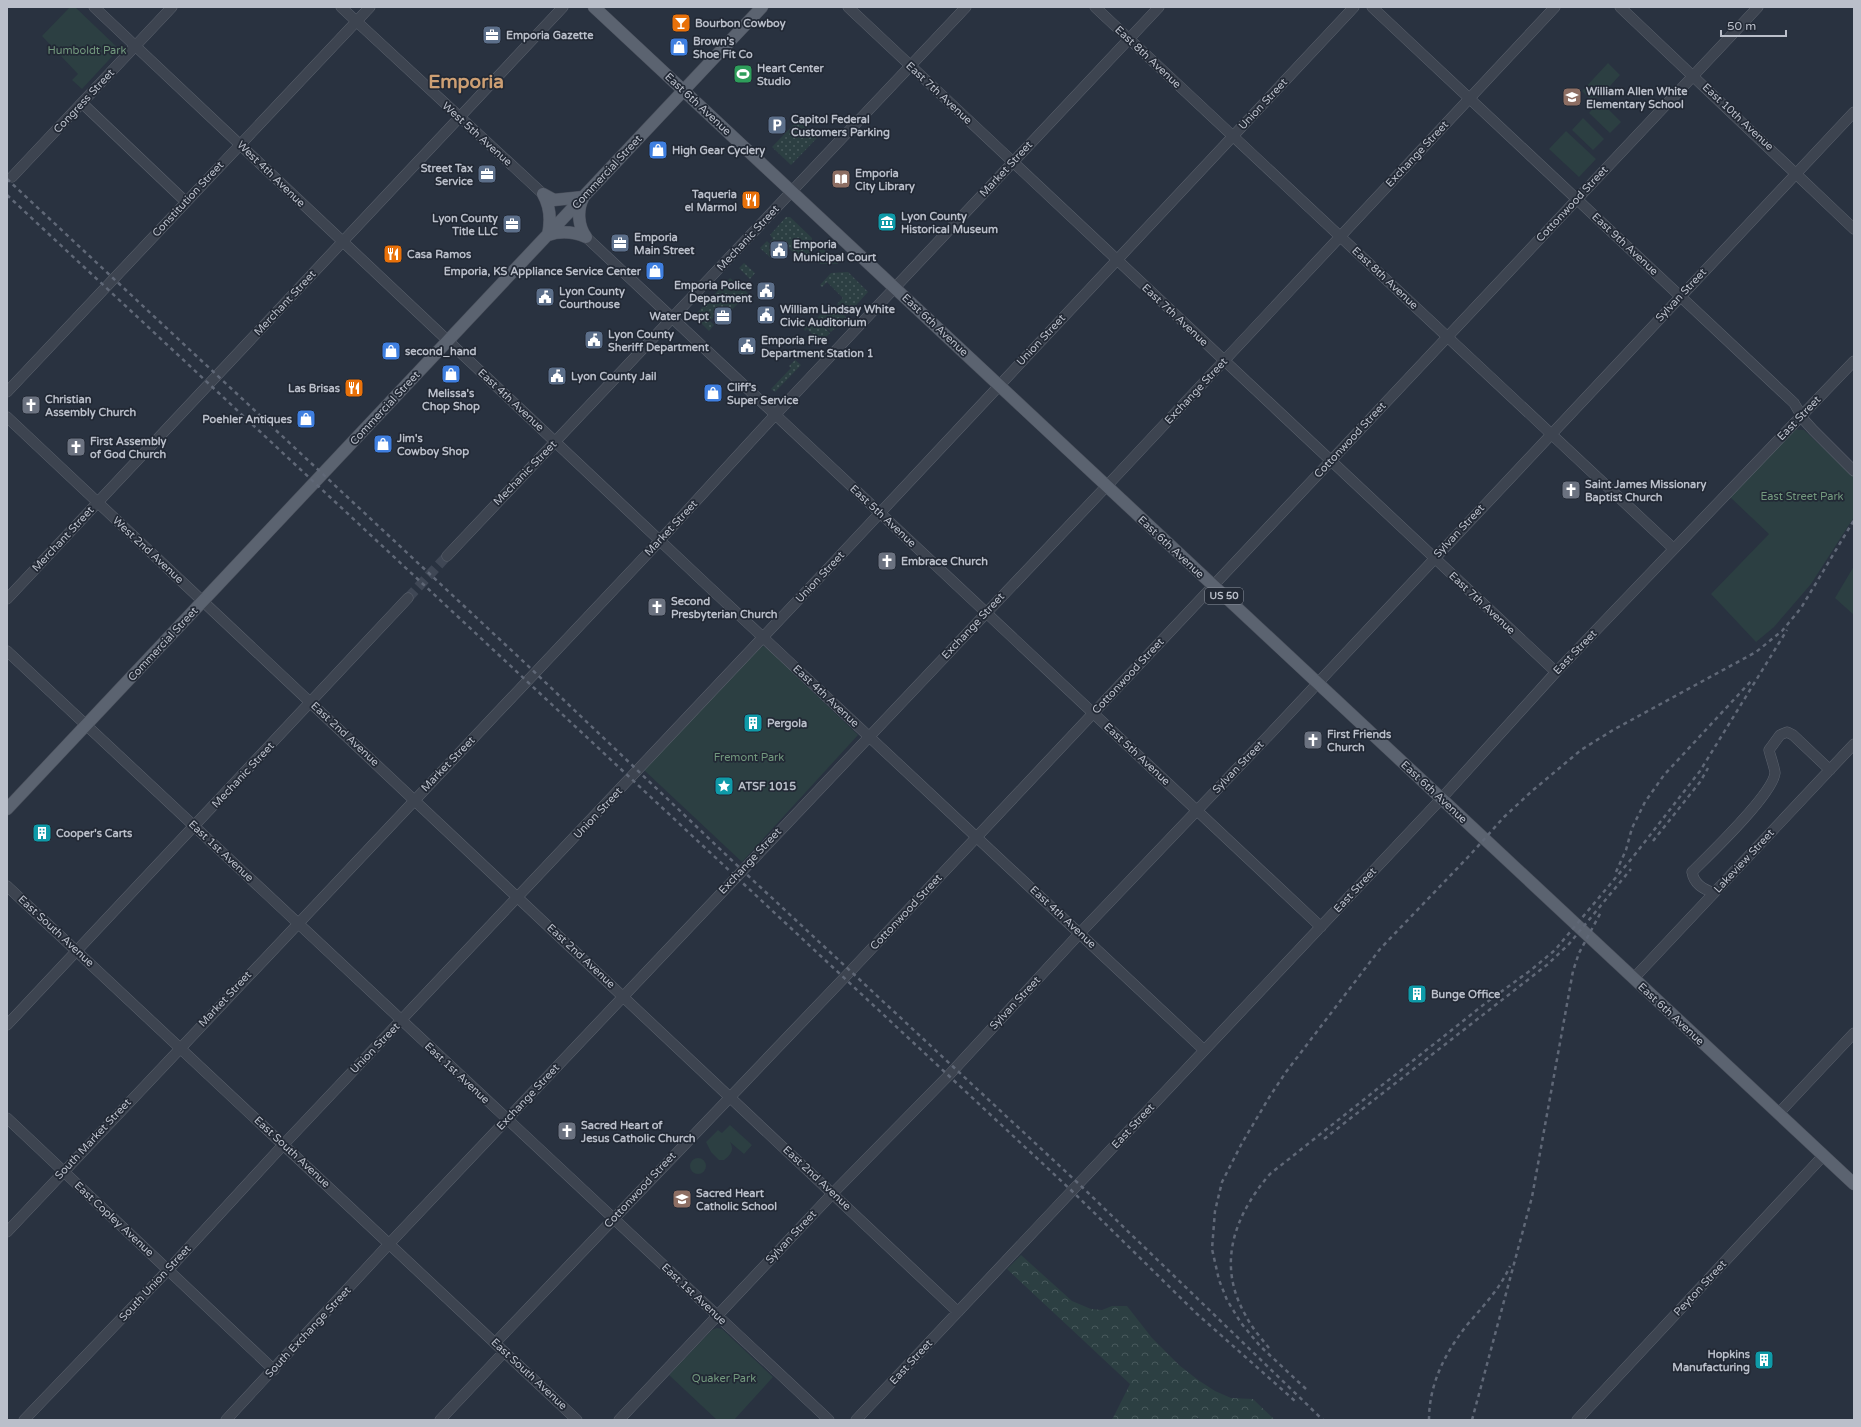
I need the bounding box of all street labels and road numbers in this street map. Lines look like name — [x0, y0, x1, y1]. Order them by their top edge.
street label: East 8th Avenue — [1112, 23, 1184, 91]
street label: East 7th Avenue — [903, 59, 975, 127]
street label: Congress Street — [51, 66, 117, 136]
street label: East 6th Avenue — [662, 70, 734, 138]
street label: Union Street — [1236, 76, 1290, 132]
street label: East 10th Avenue — [1700, 81, 1776, 153]
street label: West 5th Avenue — [440, 99, 514, 169]
street label: Exchange Street — [1383, 118, 1451, 190]
street label: Commercial Street — [569, 132, 645, 212]
street label: West 4th Avenue — [234, 138, 308, 210]
street label: Market Street — [977, 138, 1035, 200]
street label: Constitution Street — [150, 159, 226, 239]
street label: Cottonwood Street — [1533, 163, 1611, 245]
street label: Mechanic Street — [714, 202, 782, 274]
street label: East 9th Avenue — [1589, 210, 1661, 278]
street label: East 8th Avenue — [1349, 244, 1421, 312]
street label: Sylvan Street — [1653, 266, 1709, 324]
street label: Merchant Street — [251, 268, 319, 338]
street label: East 7th Avenue — [1139, 281, 1211, 349]
street label: East 6th Avenue — [899, 291, 971, 359]
street label: Union Street — [1014, 312, 1068, 368]
street label: Exchange Street — [1162, 355, 1230, 427]
street label: East 4th Avenue — [475, 366, 547, 434]
street label: Commercial Street — [347, 368, 423, 448]
street label: East Street — [1775, 393, 1823, 443]
street label: Cottonwood Street — [1311, 399, 1389, 481]
street label: Mechanic Street — [491, 438, 559, 508]
street label: East 5th Avenue — [847, 482, 919, 550]
street label: Market Street — [642, 497, 700, 559]
street label: Sylvan Street — [1431, 502, 1487, 560]
street label: Merchant Street — [29, 504, 97, 574]
street label: East 6th Avenue — [1135, 513, 1207, 581]
street label: West 2nd Avenue — [110, 514, 186, 586]
street label: Union Street — [793, 549, 847, 605]
street label: East 7th Avenue — [1446, 569, 1518, 637]
road number: US 50 — [1205, 588, 1243, 604]
street label: Exchange Street — [939, 590, 1007, 662]
street label: Commercial Street — [125, 604, 201, 684]
street label: East Street — [1551, 627, 1599, 677]
street label: Cottonwood Street — [1089, 635, 1167, 717]
street label: East 4th Avenue — [790, 662, 862, 730]
street label: East 2nd Avenue — [308, 699, 382, 769]
street label: East 5th Avenue — [1101, 720, 1173, 788]
street label: Market Street — [418, 734, 478, 794]
street label: Sylvan Street — [1210, 738, 1266, 796]
street label: Mechanic Street — [209, 739, 277, 811]
street label: East 6th Avenue — [1398, 758, 1470, 826]
street label: Union Street — [571, 785, 625, 841]
street label: East 1st Avenue — [186, 818, 256, 884]
street label: Exchange Street — [716, 825, 784, 897]
street label: Lakeview Street — [1711, 826, 1777, 896]
street label: East Street — [1331, 865, 1379, 915]
street label: Cottonwood Street — [867, 871, 945, 953]
street label: East 4th Avenue — [1027, 883, 1099, 951]
street label: East South Avenue — [15, 893, 97, 969]
street label: East 2nd Avenue — [544, 921, 618, 991]
street label: Market Street — [196, 968, 254, 1030]
street label: Sylvan Street — [987, 974, 1043, 1032]
street label: East 6th Avenue — [1635, 980, 1707, 1048]
street label: Union Street — [348, 1020, 402, 1076]
street label: East 1st Avenue — [422, 1040, 492, 1106]
street label: Exchange Street — [494, 1061, 562, 1133]
street label: South Market Street — [52, 1096, 134, 1182]
street label: East Street — [1109, 1101, 1157, 1151]
street label: East South Avenue — [251, 1114, 333, 1190]
street label: East 2nd Avenue — [780, 1143, 854, 1213]
street label: Cottonwood Street — [601, 1149, 679, 1231]
street label: East Copley Avenue — [72, 1179, 156, 1259]
street label: Sylvan Street — [763, 1208, 819, 1266]
street label: South Union Street — [116, 1242, 194, 1324]
street label: Peyton Street — [1671, 1257, 1729, 1319]
street label: East 1st Avenue — [659, 1261, 729, 1327]
street label: South Exchange Street — [262, 1284, 354, 1380]
street label: East South Avenue — [488, 1336, 570, 1412]
street label: East Street — [887, 1337, 935, 1387]

